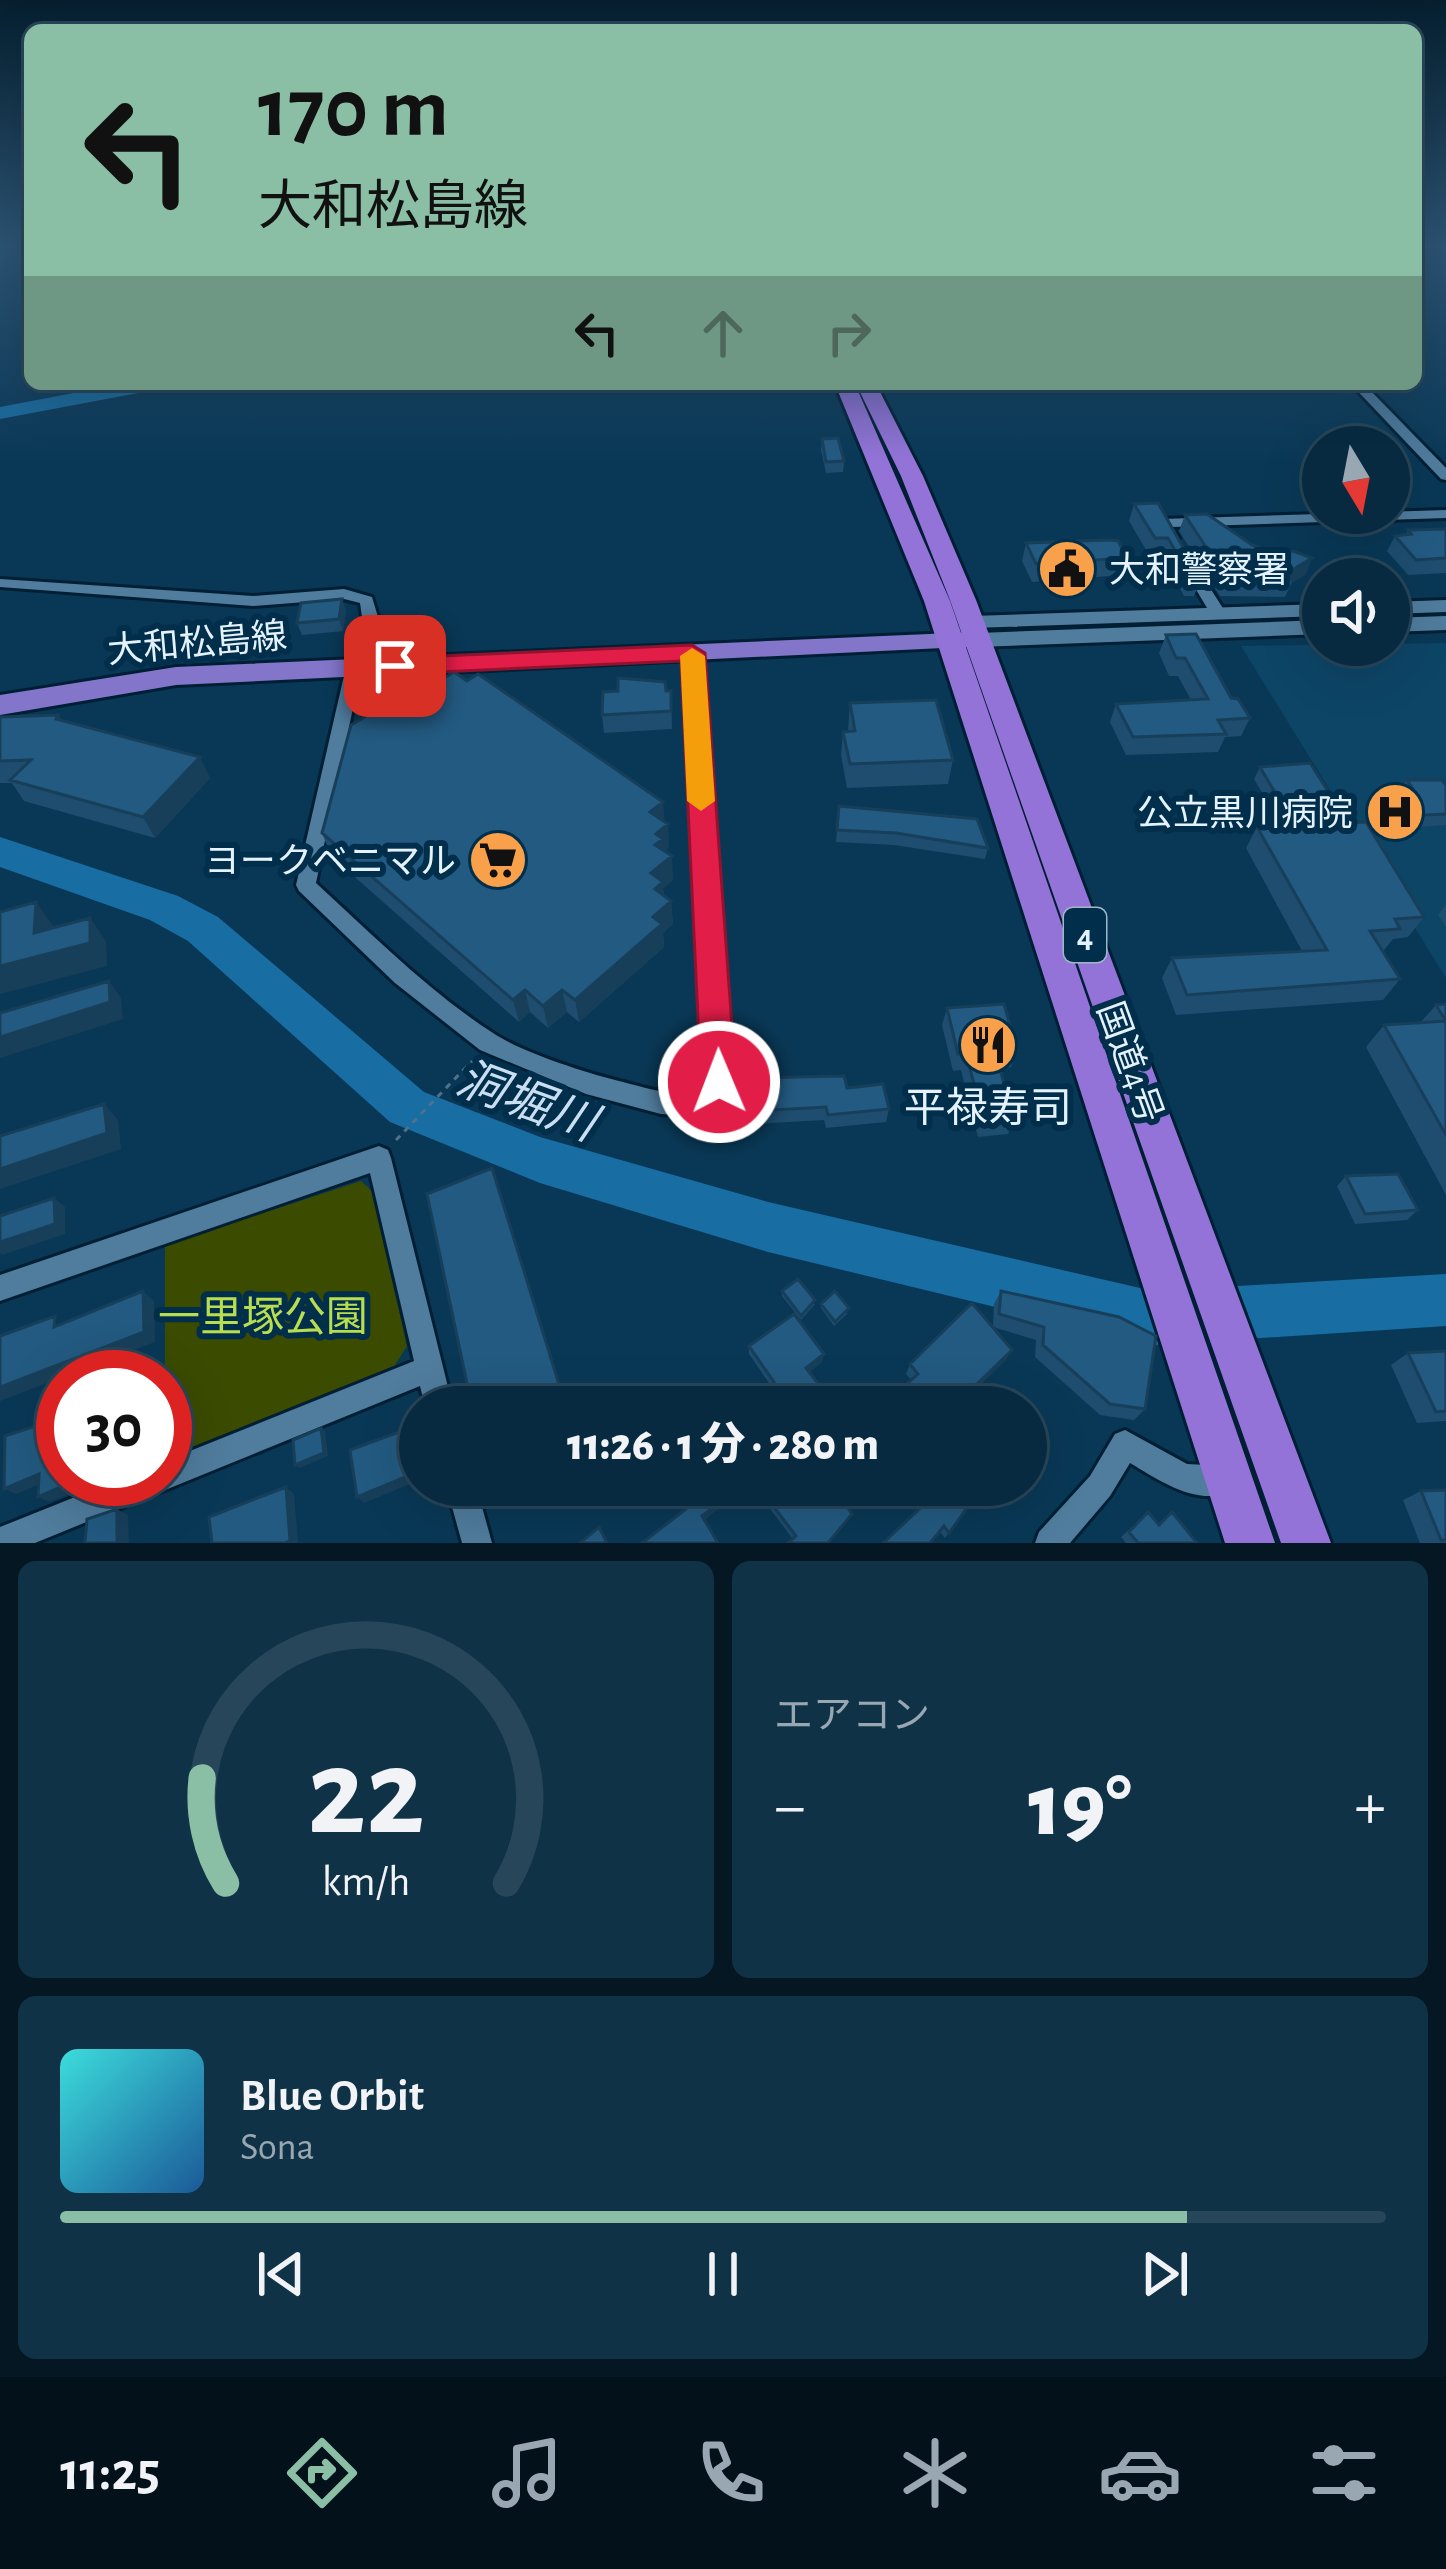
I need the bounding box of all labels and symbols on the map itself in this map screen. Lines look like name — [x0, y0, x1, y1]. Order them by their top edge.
north arrow — [1302, 426, 1410, 534]
public building icon: 大和警察署 — [1036, 538, 1098, 600]
place label: 大和警察署 — [1109, 551, 1289, 589]
pin — [344, 615, 446, 717]
street label: 大和松島線 — [106, 616, 288, 670]
hospital icon: 公立黒川病院 — [1364, 781, 1426, 843]
place label: 公立黒川病院 — [1137, 794, 1353, 832]
supermarket icon: ヨークベニマル — [467, 829, 529, 891]
place label: ヨークベニマル — [204, 843, 456, 880]
road number: 4 — [1064, 908, 1106, 962]
street label: 国道4号 — [1091, 997, 1169, 1128]
restaurant icon: 平禄寿司 — [957, 1014, 1019, 1076]
position arrow — [656, 1019, 782, 1145]
water label: 洞堀川 — [450, 1054, 607, 1152]
place label: 平禄寿司 — [904, 1086, 1072, 1130]
park label: 一里塚公園 — [158, 1296, 368, 1339]
speed limit sign: 30 — [36, 1350, 192, 1506]

